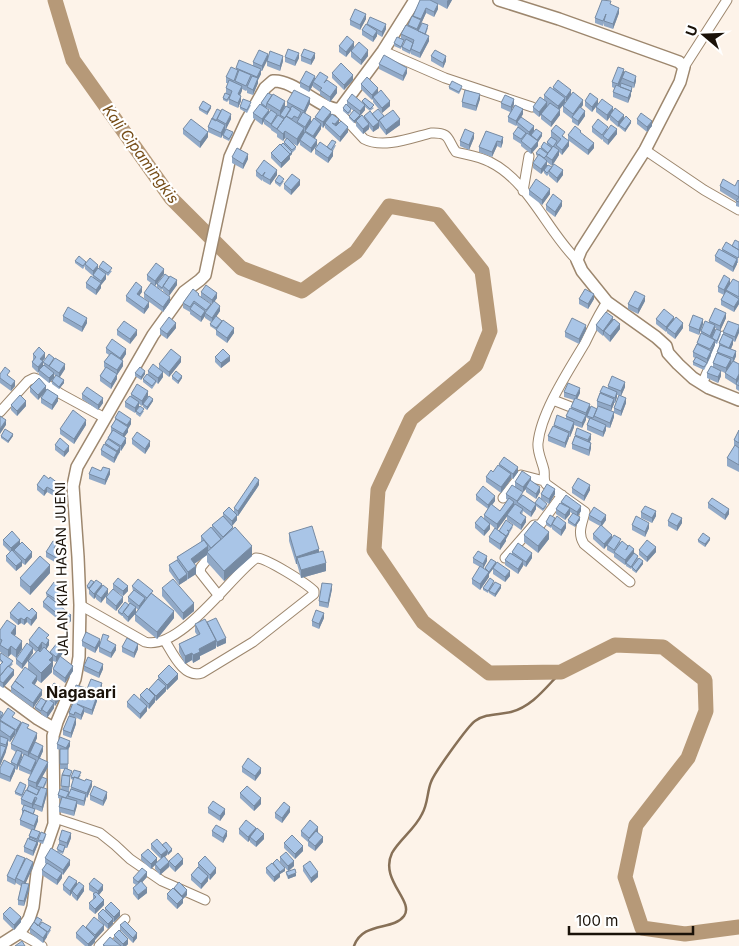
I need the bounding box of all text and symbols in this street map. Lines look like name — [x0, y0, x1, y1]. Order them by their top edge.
north arrow — [679, 10, 729, 60]
text: U — [682, 23, 701, 38]
water label: Kali Cipamingkis — [99, 101, 183, 207]
street label: JALAN KIAI HASAN JUENI — [51, 482, 71, 656]
district label: Nagasari — [46, 682, 116, 702]
scale bar — [569, 904, 693, 936]
text: 100 m — [576, 911, 618, 930]

